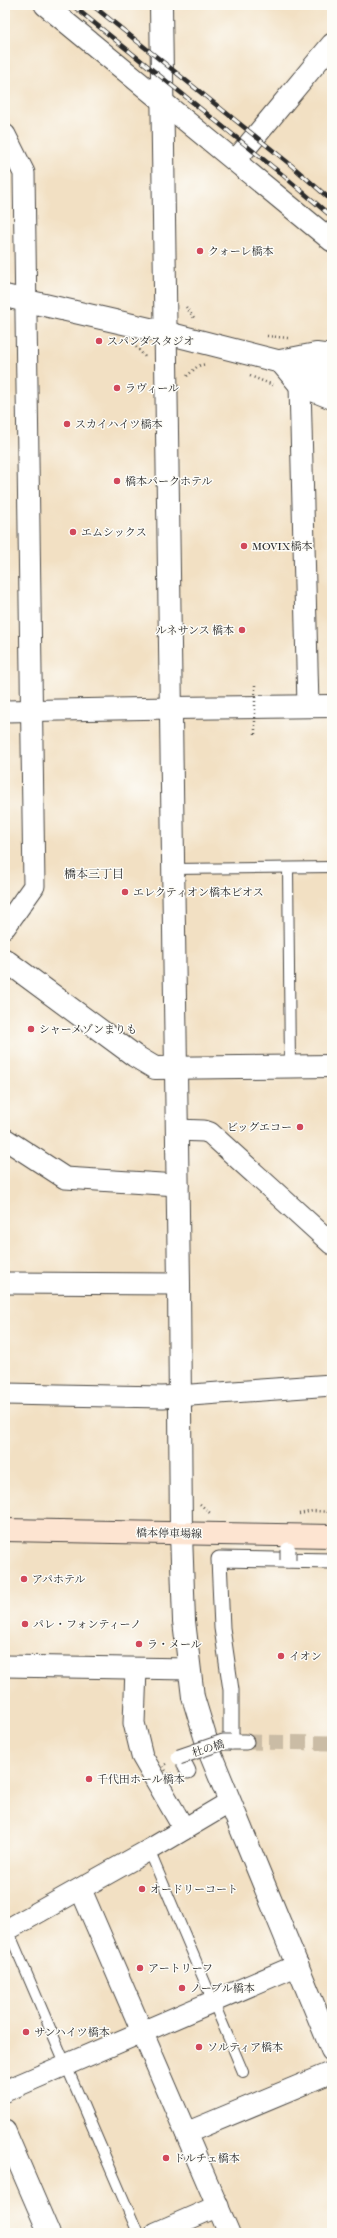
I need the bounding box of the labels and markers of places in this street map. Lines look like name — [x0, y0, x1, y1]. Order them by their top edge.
place label: クォーレ橋本 — [208, 245, 273, 258]
marker: クォーレ橋本 — [195, 246, 205, 256]
place label: スパンダスタジオ — [107, 335, 195, 348]
marker: スパンダスタジオ — [94, 336, 104, 346]
place label: ラヴィール — [125, 382, 179, 395]
marker: ラヴィール — [112, 383, 122, 393]
place label: スカイハイツ橋本 — [75, 418, 162, 431]
marker: スカイハイツ橋本 — [62, 419, 72, 429]
place label: 橋本パークホテル — [125, 475, 212, 488]
marker: 橋本パークホテル — [112, 476, 122, 486]
place label: エムシックス — [81, 526, 147, 539]
marker: エムシックス — [68, 527, 78, 537]
place label: MOVIX橋本 — [252, 540, 312, 553]
marker: MOVIX橋本 — [239, 541, 249, 551]
place label: ルネサンス 橋本 — [156, 624, 234, 637]
marker: ルネサンス 橋本 — [237, 625, 247, 635]
place label: エレクティオン橋本ビオス — [133, 886, 264, 899]
marker: エレクティオン橋本ビオス — [120, 887, 130, 897]
place label: シャーメゾンまりも — [39, 1023, 137, 1036]
marker: シャーメゾンまりも — [26, 1024, 36, 1034]
place label: ビッグエコー — [227, 1121, 292, 1134]
marker: ビッグエコー — [295, 1122, 305, 1132]
place label: アパホテル — [32, 1573, 86, 1586]
marker: アパホテル — [19, 1574, 29, 1584]
place label: パレ・フォンティーノ — [33, 1618, 141, 1631]
marker: パレ・フォンティーノ — [20, 1619, 30, 1629]
place label: ラ・メール — [147, 1638, 202, 1651]
marker: ラ・メール — [134, 1639, 144, 1649]
place label: イオン — [289, 1650, 322, 1663]
marker: イオン — [276, 1651, 286, 1661]
place label: 千代田ホール橋本 — [97, 1773, 185, 1786]
marker: 千代田ホール橋本 — [84, 1774, 94, 1784]
place label: オードリーコート — [150, 1883, 238, 1896]
marker: オードリーコート — [137, 1884, 147, 1894]
place label: アートリーフ — [148, 1962, 213, 1975]
marker: アートリーフ — [135, 1963, 145, 1973]
place label: ノーブル橋本 — [190, 1982, 255, 1995]
marker: ノーブル橋本 — [177, 1983, 187, 1993]
place label: サンハイツ橋本 — [34, 2026, 110, 2039]
marker: サンハイツ橋本 — [21, 2027, 31, 2037]
place label: ソルティア橋本 — [207, 2041, 283, 2054]
marker: ソルティア橋本 — [194, 2042, 204, 2052]
place label: ドルチェ橋本 — [174, 2152, 240, 2165]
marker: ドルチェ橋本 — [161, 2153, 171, 2163]

